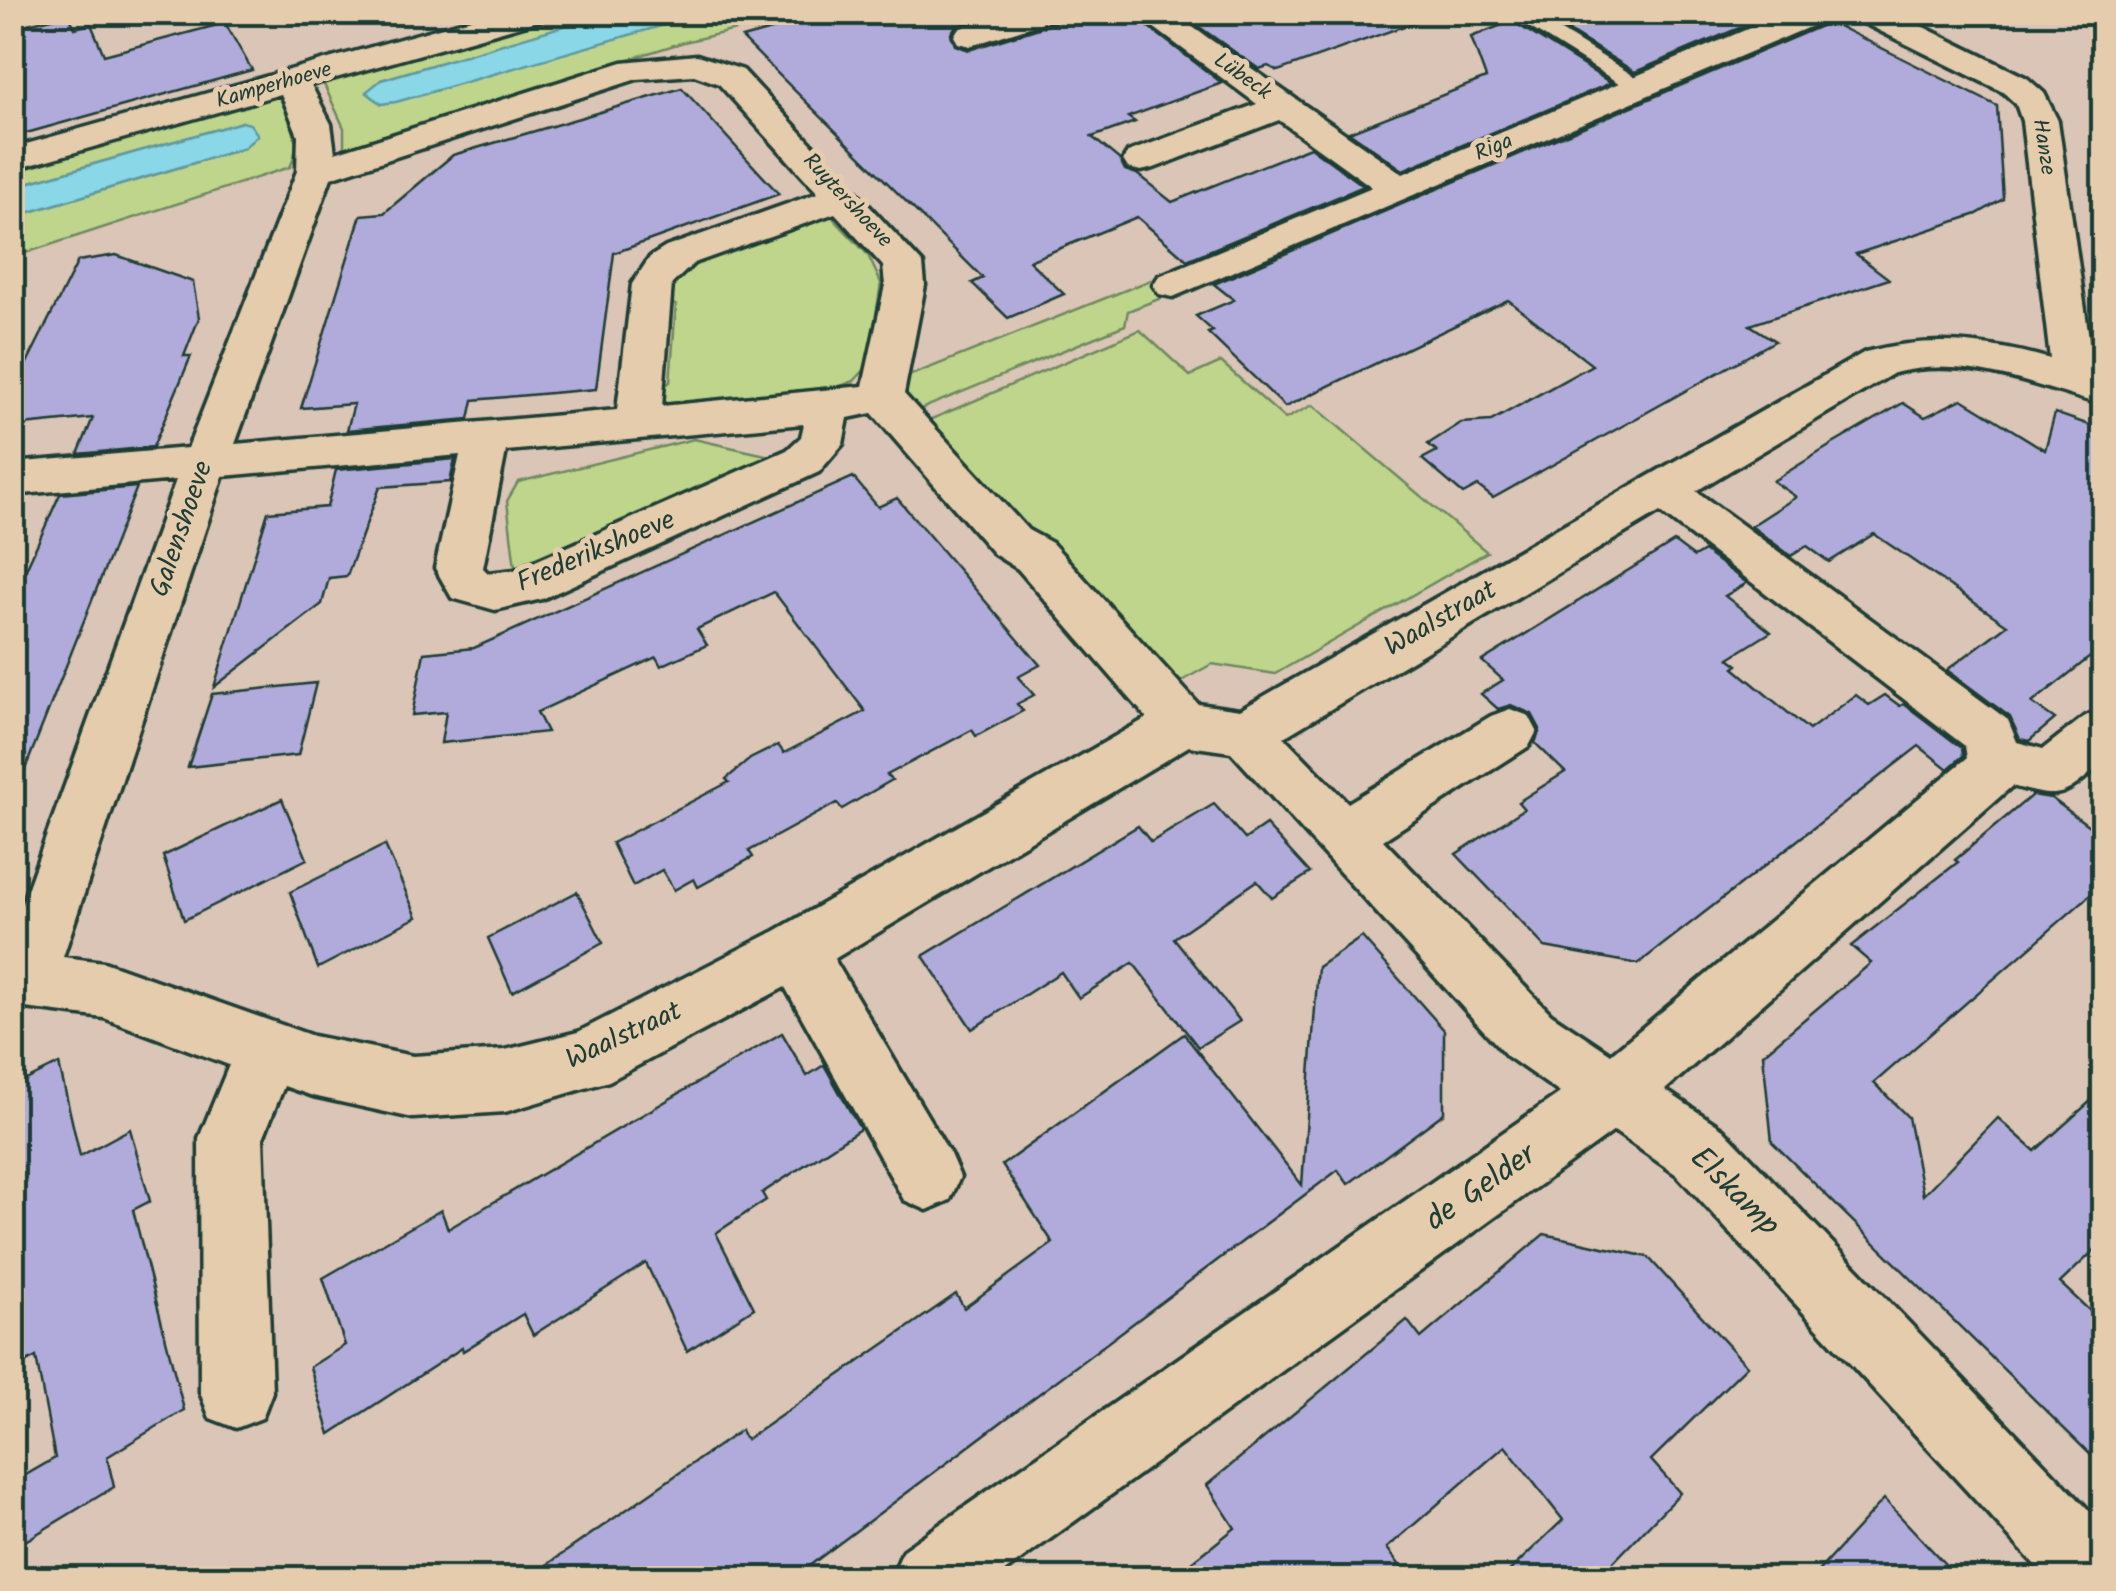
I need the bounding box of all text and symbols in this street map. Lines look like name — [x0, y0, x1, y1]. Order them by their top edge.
street label: Lübeck — [1206, 44, 1279, 110]
street label: Kamperhoeve — [212, 53, 336, 119]
street label: Hanze — [2021, 116, 2065, 178]
street label: Riga — [1469, 124, 1519, 172]
street label: Ruytershoeve — [793, 145, 901, 257]
street label: Galenshoeve — [138, 455, 226, 603]
street label: Frederikshoeve — [510, 498, 683, 606]
street label: Waalstraat — [1376, 568, 1507, 670]
street label: Waalstraat — [558, 989, 691, 1083]
street label: de Gelder — [1415, 1130, 1549, 1245]
street label: Elskamp — [1677, 1135, 1791, 1249]

